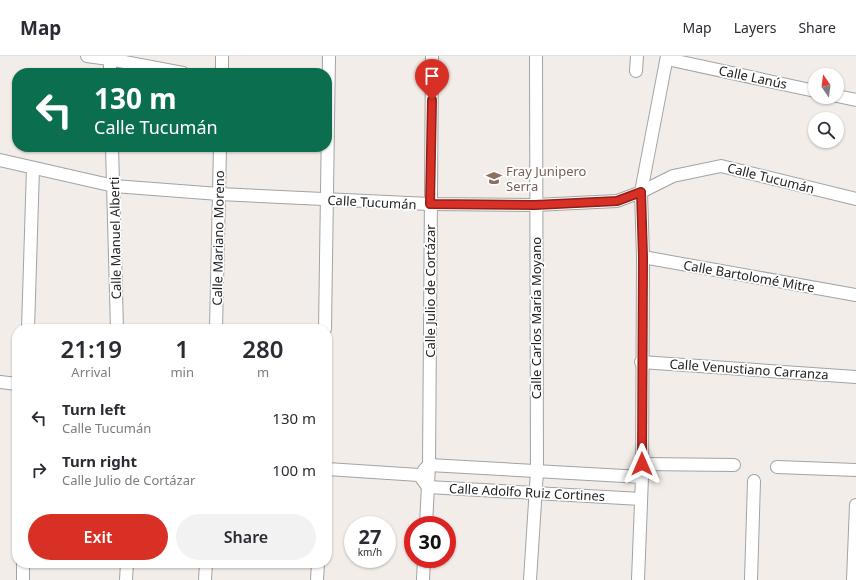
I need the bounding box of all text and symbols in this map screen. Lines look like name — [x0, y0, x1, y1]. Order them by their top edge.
text: Map — [20, 15, 61, 41]
text: Map — [683, 18, 712, 37]
text: Layers — [734, 18, 776, 37]
text: Share — [798, 18, 836, 37]
pin — [415, 59, 449, 100]
street label: Calle Lanús — [717, 61, 789, 93]
icon: arrive — [421, 65, 443, 87]
north arrow — [808, 68, 844, 104]
map controls — [808, 68, 844, 148]
text: 130 m — [94, 79, 177, 117]
icon: left — [28, 84, 80, 136]
button: search — [808, 112, 844, 148]
text: Calle Tucumán — [94, 115, 218, 139]
street label: Calle Tucumán — [725, 158, 817, 198]
place label: Fray Junipero Serra — [506, 162, 587, 195]
school or university icon: Fray Junipero Serra — [485, 169, 503, 187]
street label: Calle Mariano Moreno — [208, 170, 228, 306]
street label: Calle Manuel Alberti — [105, 177, 125, 299]
street label: Calle Tucumán — [327, 191, 417, 213]
street label: Calle Julio de Cortázar — [421, 224, 439, 358]
street label: Calle Carlos María Moyano — [527, 237, 545, 399]
street label: Calle Bartolomé Mitre — [682, 256, 816, 296]
text: 21:19 — [60, 332, 122, 365]
text: 1 — [175, 332, 189, 365]
text: 280 — [242, 332, 284, 365]
street label: Calle Venustiano Carranza — [669, 354, 829, 384]
text: Arrival — [71, 363, 111, 381]
text: min — [170, 363, 194, 381]
text: m — [257, 363, 269, 381]
text: Turn left — [62, 399, 126, 419]
icon: left — [28, 407, 50, 429]
text: 130 m — [272, 408, 316, 428]
text: Calle Tucumán — [62, 419, 151, 437]
position arrow — [621, 443, 663, 485]
text: Turn right — [62, 451, 137, 471]
icon: right — [28, 459, 50, 481]
text: 100 m — [272, 460, 316, 480]
text: Calle Julio de Cortázar — [62, 471, 195, 489]
street label: Calle Adolfo Ruiz Cortines — [449, 479, 605, 505]
button: Exit — [28, 514, 168, 560]
button: Share — [176, 514, 316, 560]
speed limit sign: 30 — [404, 516, 456, 568]
text: 27 — [359, 523, 381, 550]
text: km/h — [358, 545, 382, 559]

